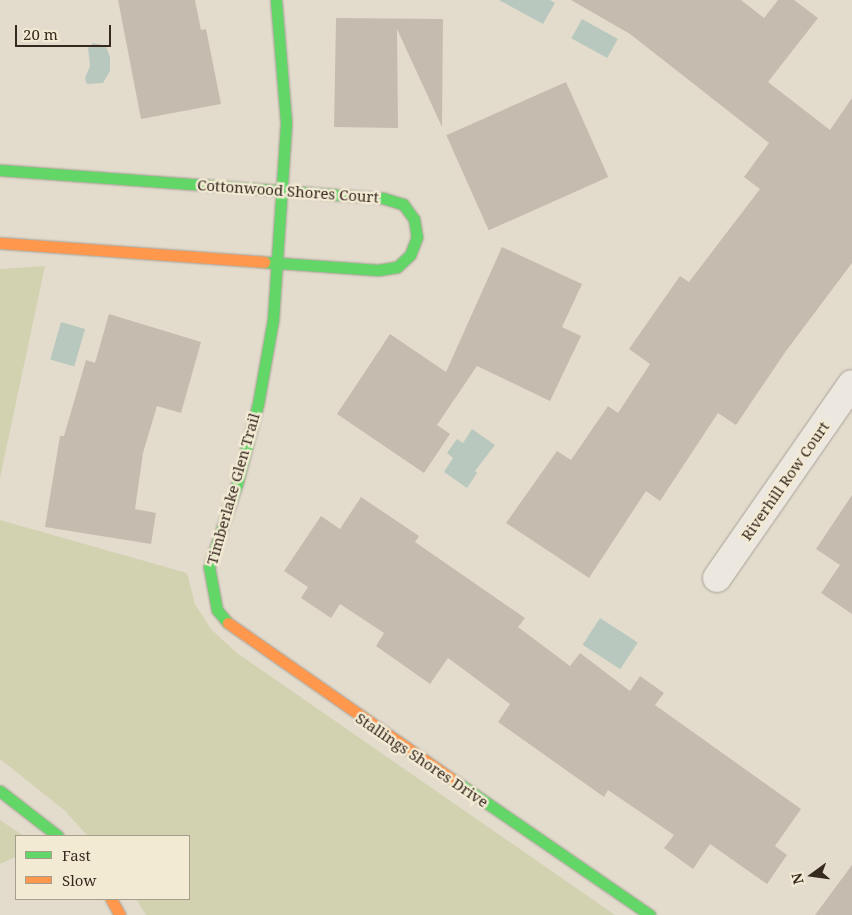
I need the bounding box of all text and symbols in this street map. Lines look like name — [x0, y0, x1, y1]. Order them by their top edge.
scale bar — [18, 15, 114, 47]
text: 20 m — [23, 24, 58, 44]
street label: Cottonwood Shores Court — [197, 176, 379, 206]
street label: Timberlake Glen Trail — [203, 411, 263, 567]
street label: Riverhill Row Court — [737, 418, 833, 544]
street label: Stallings Shores Drive — [352, 709, 492, 811]
legend — [15, 835, 190, 900]
text: Fast — [62, 845, 91, 865]
north arrow — [787, 850, 837, 900]
text: Slow — [62, 870, 96, 890]
text: N — [786, 871, 808, 886]

